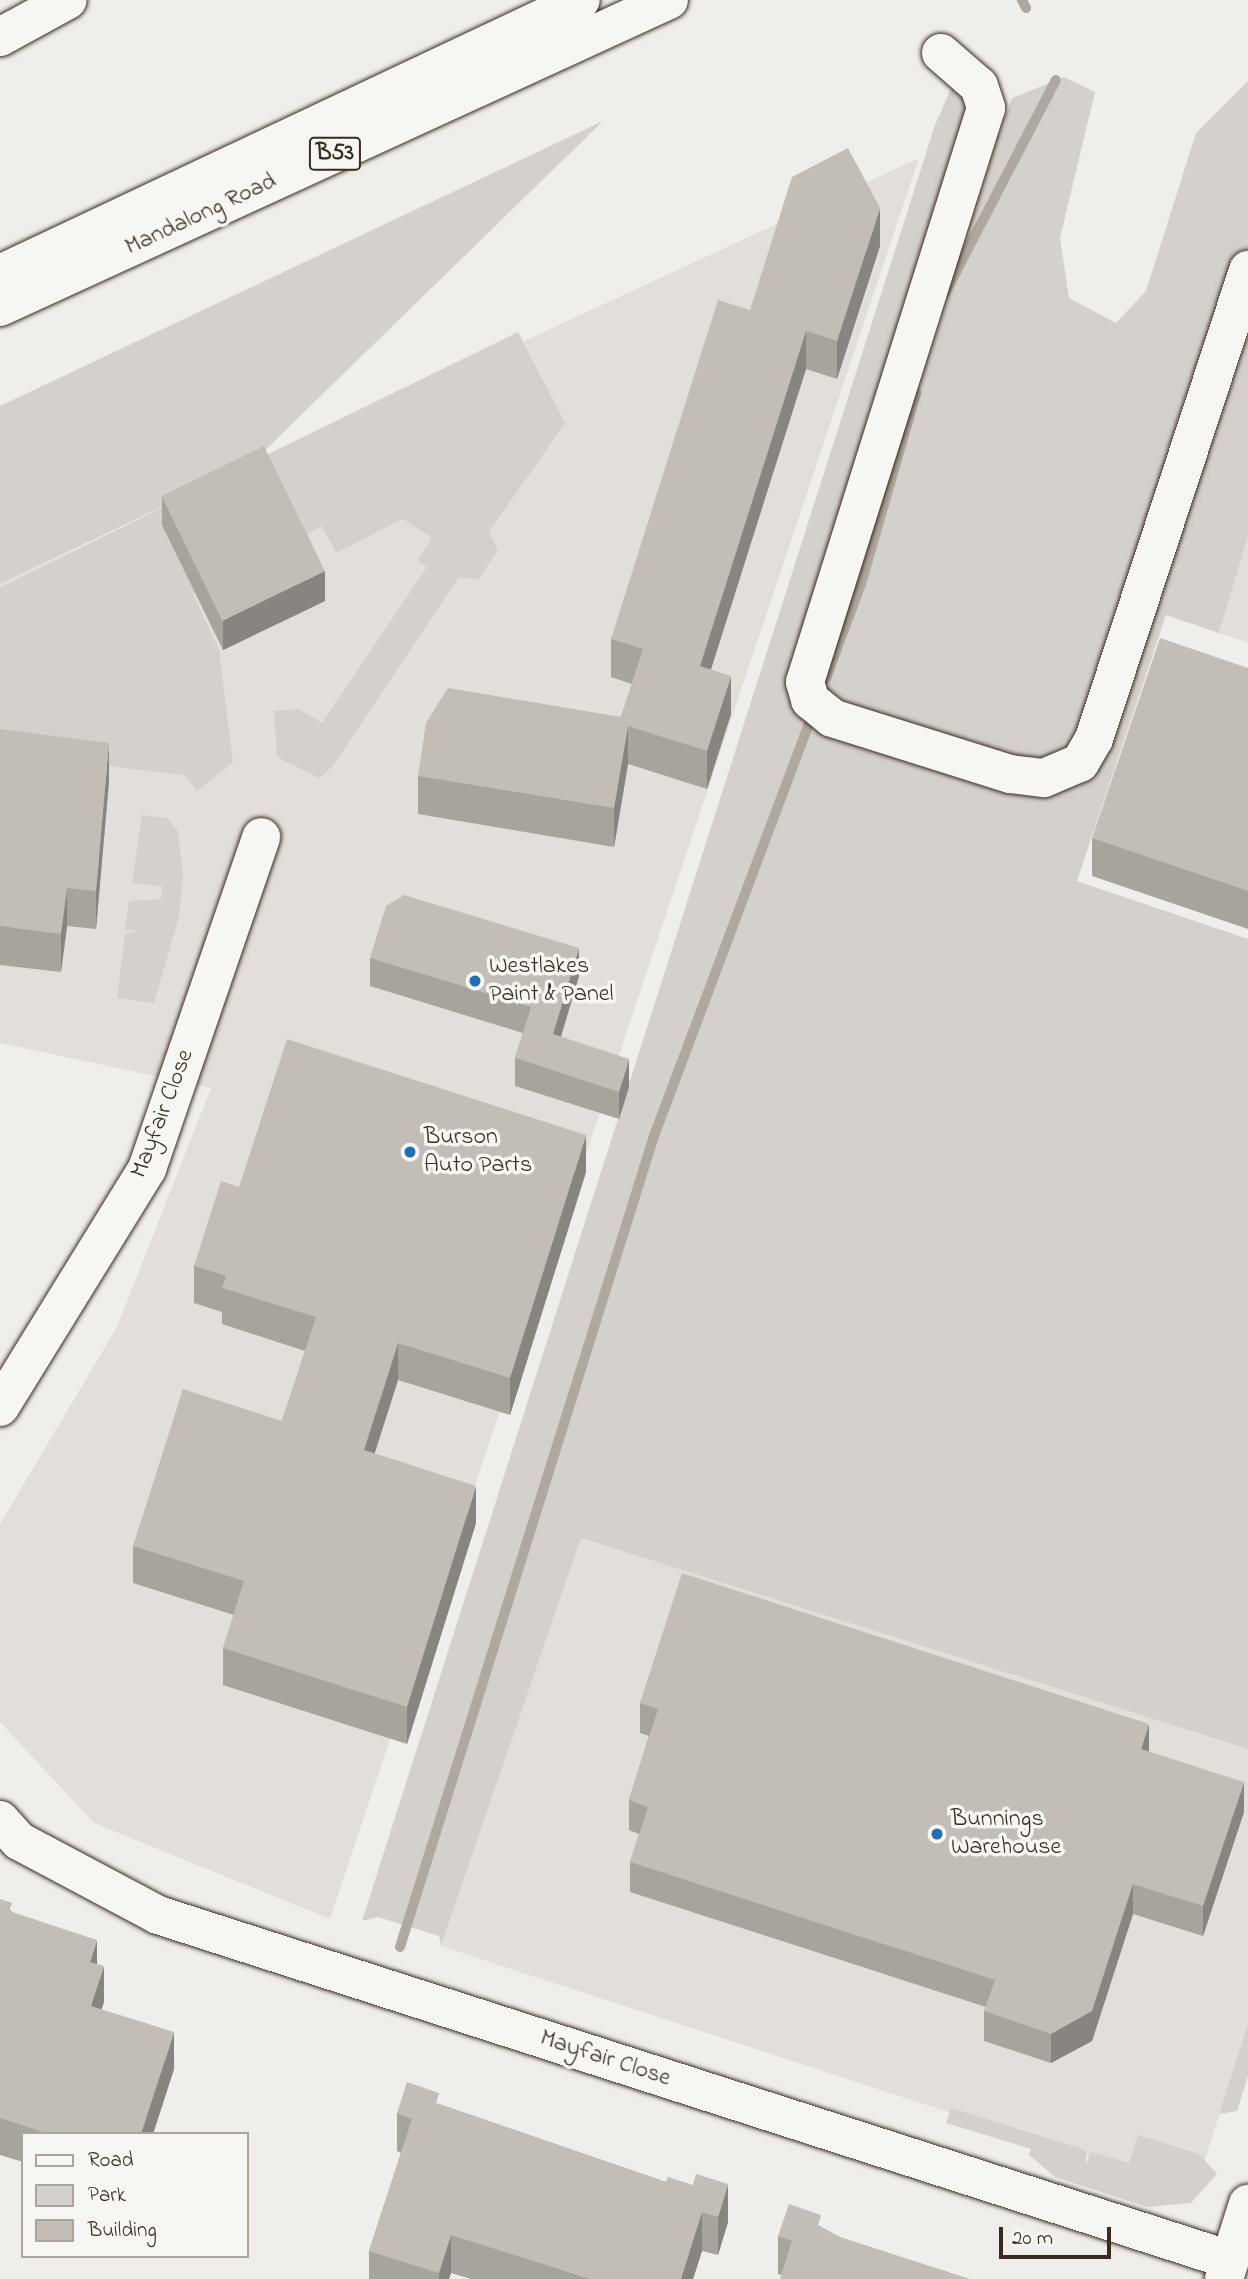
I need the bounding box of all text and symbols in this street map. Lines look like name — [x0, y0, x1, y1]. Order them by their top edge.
road number: B53 — [309, 134, 361, 174]
street label: Mandalong Road — [121, 167, 281, 263]
place label: Westlakes Paint & Panel — [489, 953, 614, 1009]
marker: Westlakes Paint & Panel — [467, 973, 483, 989]
street label: Mayfair Close — [125, 1046, 201, 1182]
place label: Burson Auto Parts — [424, 1124, 532, 1180]
marker: Burson Auto Parts — [402, 1144, 418, 1160]
place label: Bunnings Warehouse — [951, 1806, 1061, 1862]
marker: Bunnings Warehouse — [929, 1826, 945, 1842]
street label: Mayfair Close — [536, 2024, 674, 2094]
legend — [21, 2132, 248, 2258]
text: Road — [88, 2146, 134, 2176]
text: Park — [88, 2181, 126, 2211]
scale bar — [1003, 2212, 1115, 2256]
text: Building — [88, 2216, 157, 2246]
text: 20 m — [1012, 2224, 1053, 2254]

